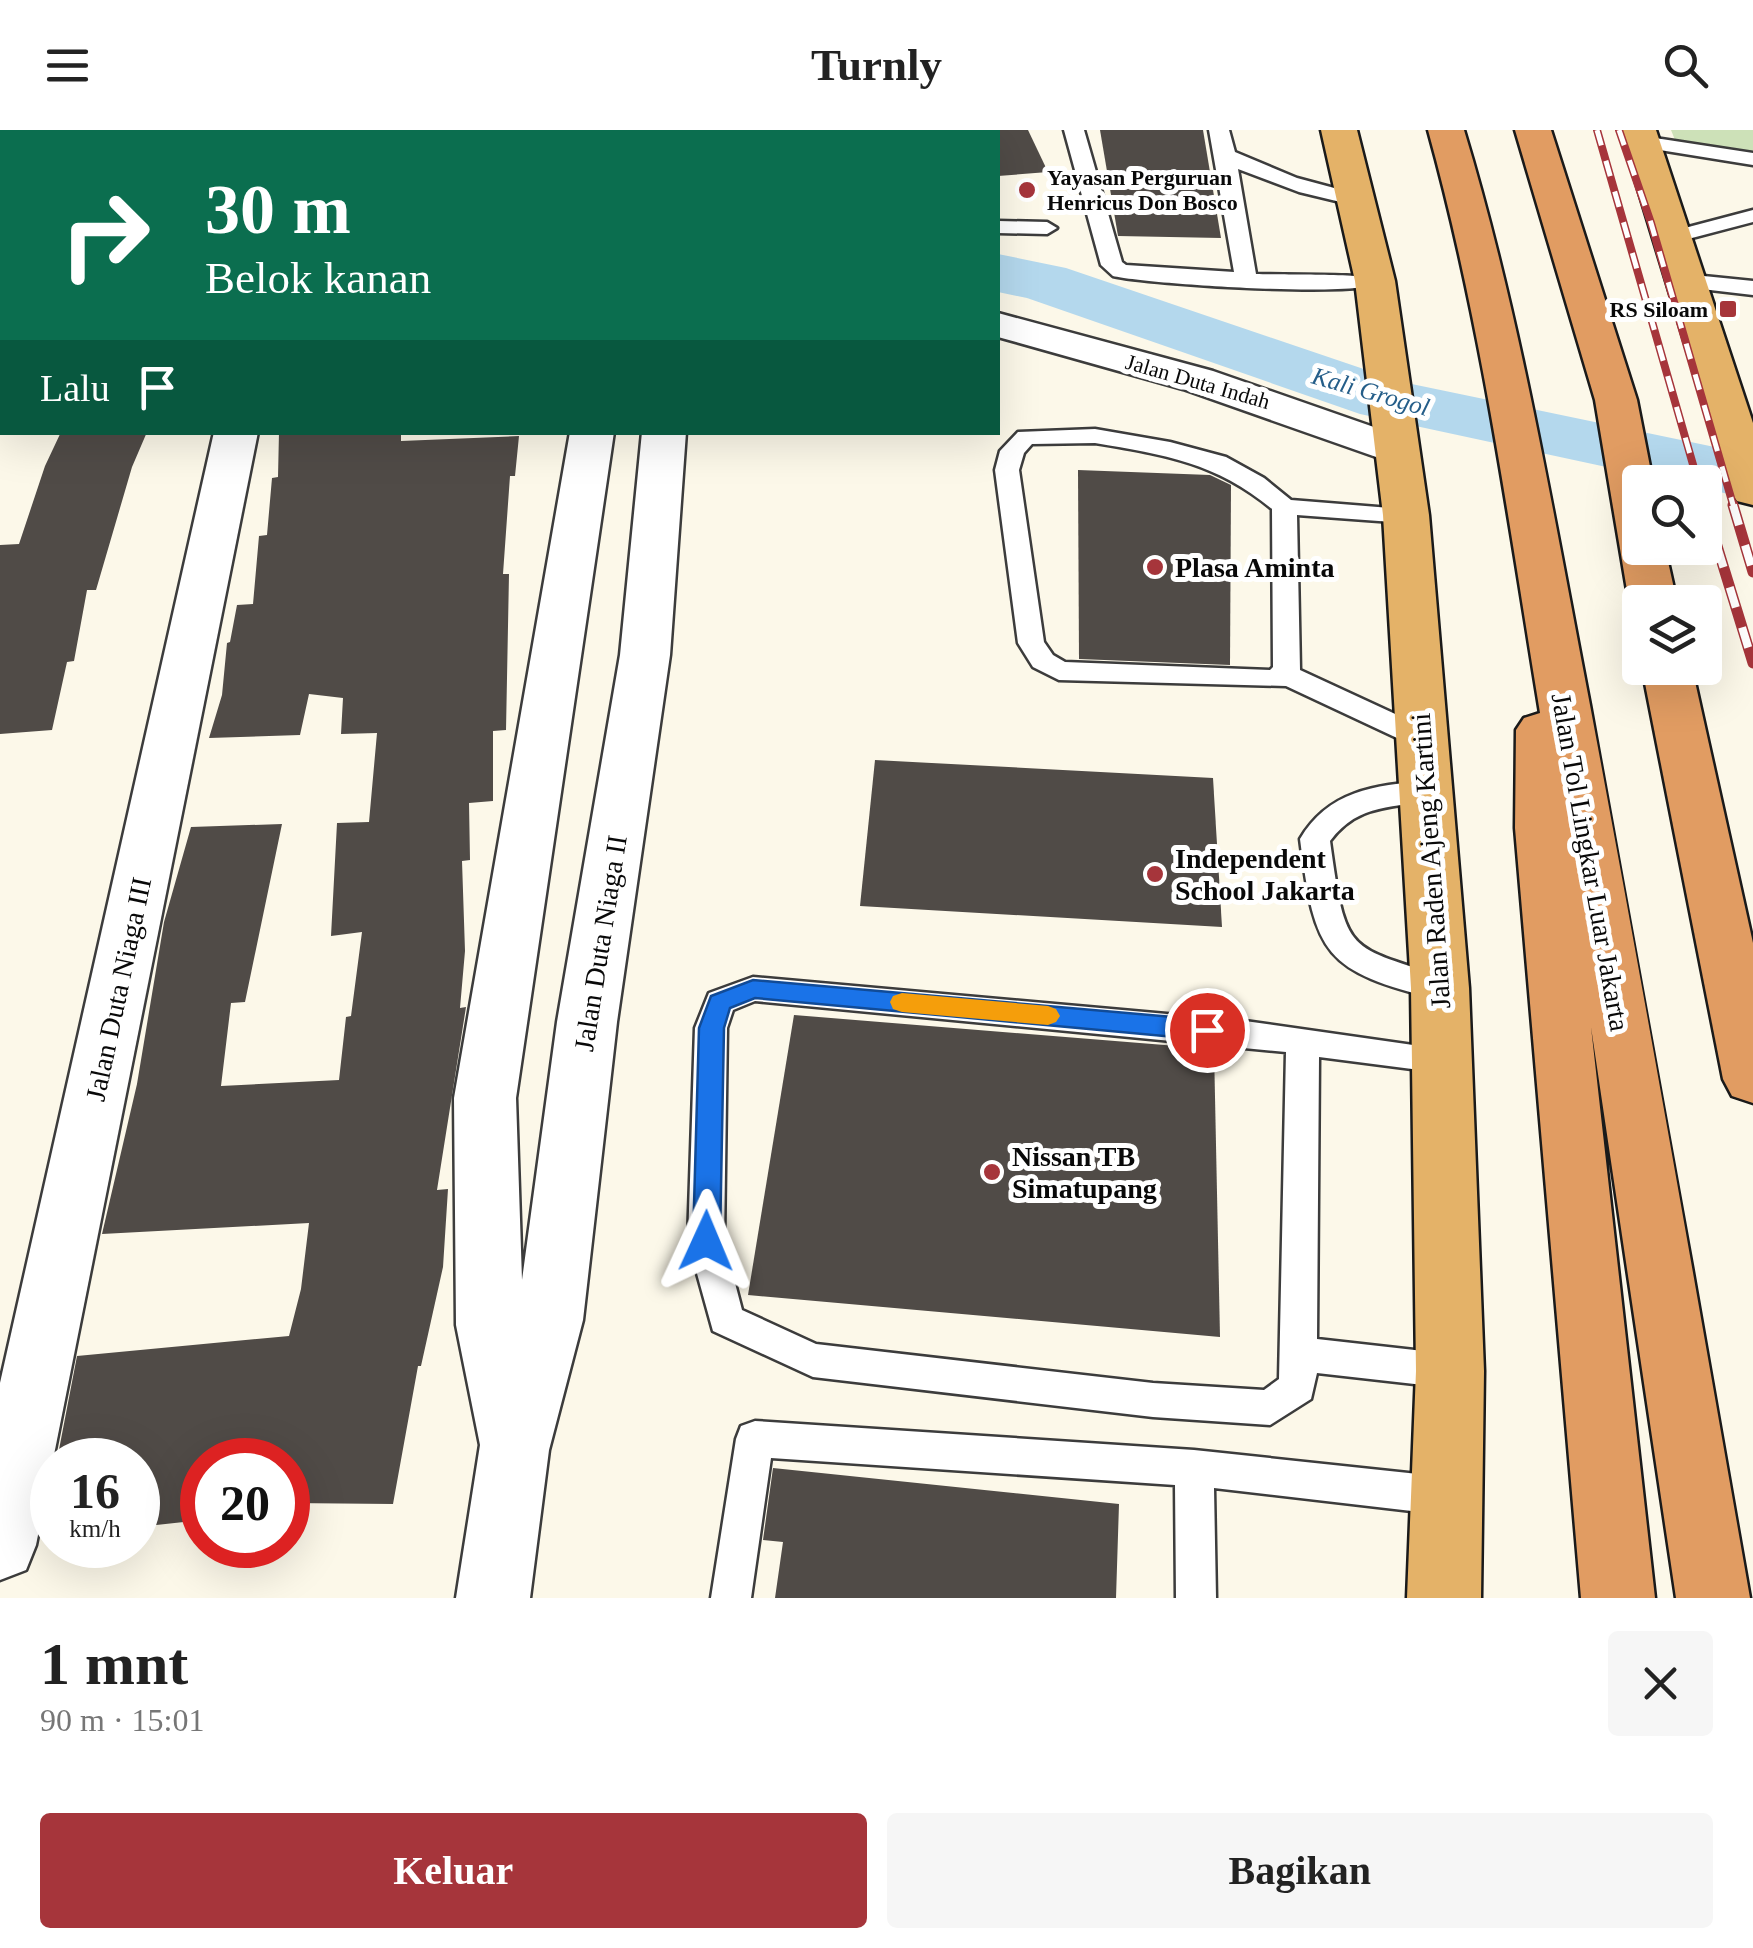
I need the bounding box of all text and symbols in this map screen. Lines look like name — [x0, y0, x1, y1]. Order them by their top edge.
icon: menu — [40, 38, 95, 93]
icon: search — [1658, 38, 1713, 93]
text: Turnly — [811, 40, 942, 90]
place label: Yayasan Perguruan Henricus Don Bosco — [1047, 165, 1238, 215]
icon: right — [40, 170, 170, 300]
text: 30 m — [205, 171, 351, 248]
marker: Yayasan Perguruan Henricus Don Bosco — [1016, 179, 1038, 201]
text: Belok kanan — [205, 253, 431, 303]
place label: RS Siloam — [1610, 297, 1708, 322]
marker: RS Siloam — [1717, 298, 1739, 320]
street label: Jalan Duta Indah — [1123, 349, 1273, 414]
icon: arrive — [130, 360, 185, 415]
water label: Kali Grogol — [1308, 362, 1433, 421]
text: Lalu — [40, 367, 110, 409]
map controls — [1622, 465, 1722, 685]
button: search — [1622, 465, 1722, 565]
place label: Plasa Aminta — [1175, 552, 1334, 583]
marker: Plasa Aminta — [1144, 556, 1166, 578]
button: layers — [1622, 585, 1722, 685]
street label: Jalan Tol Lingkar Luar Jakarta — [1545, 691, 1636, 1034]
street label: Jalan Raden Ajeng Kartini — [1405, 712, 1456, 1010]
street label: Jalan Duta Niaga II — [568, 833, 633, 1053]
place label: Independent School Jakarta — [1175, 843, 1355, 906]
marker: Independent School Jakarta — [1144, 863, 1166, 885]
street label: Jalan Duta Niaga III — [80, 874, 157, 1104]
pin — [1165, 988, 1250, 1073]
icon: arrive — [1180, 1003, 1235, 1058]
place label: Nissan TB Simatupang — [1012, 1141, 1157, 1204]
marker: Nissan TB Simatupang — [981, 1161, 1003, 1183]
position arrow — [654, 1189, 758, 1293]
speed limit sign: 20 — [180, 1438, 310, 1568]
text: 16 — [70, 1463, 120, 1519]
text: km/h — [69, 1515, 121, 1542]
text: 1 mnt — [40, 1631, 188, 1697]
button: close — [1608, 1631, 1713, 1736]
text: 90 m · 15:01 — [40, 1702, 204, 1738]
button: Keluar — [40, 1813, 867, 1928]
button: Bagikan — [887, 1813, 1713, 1928]

